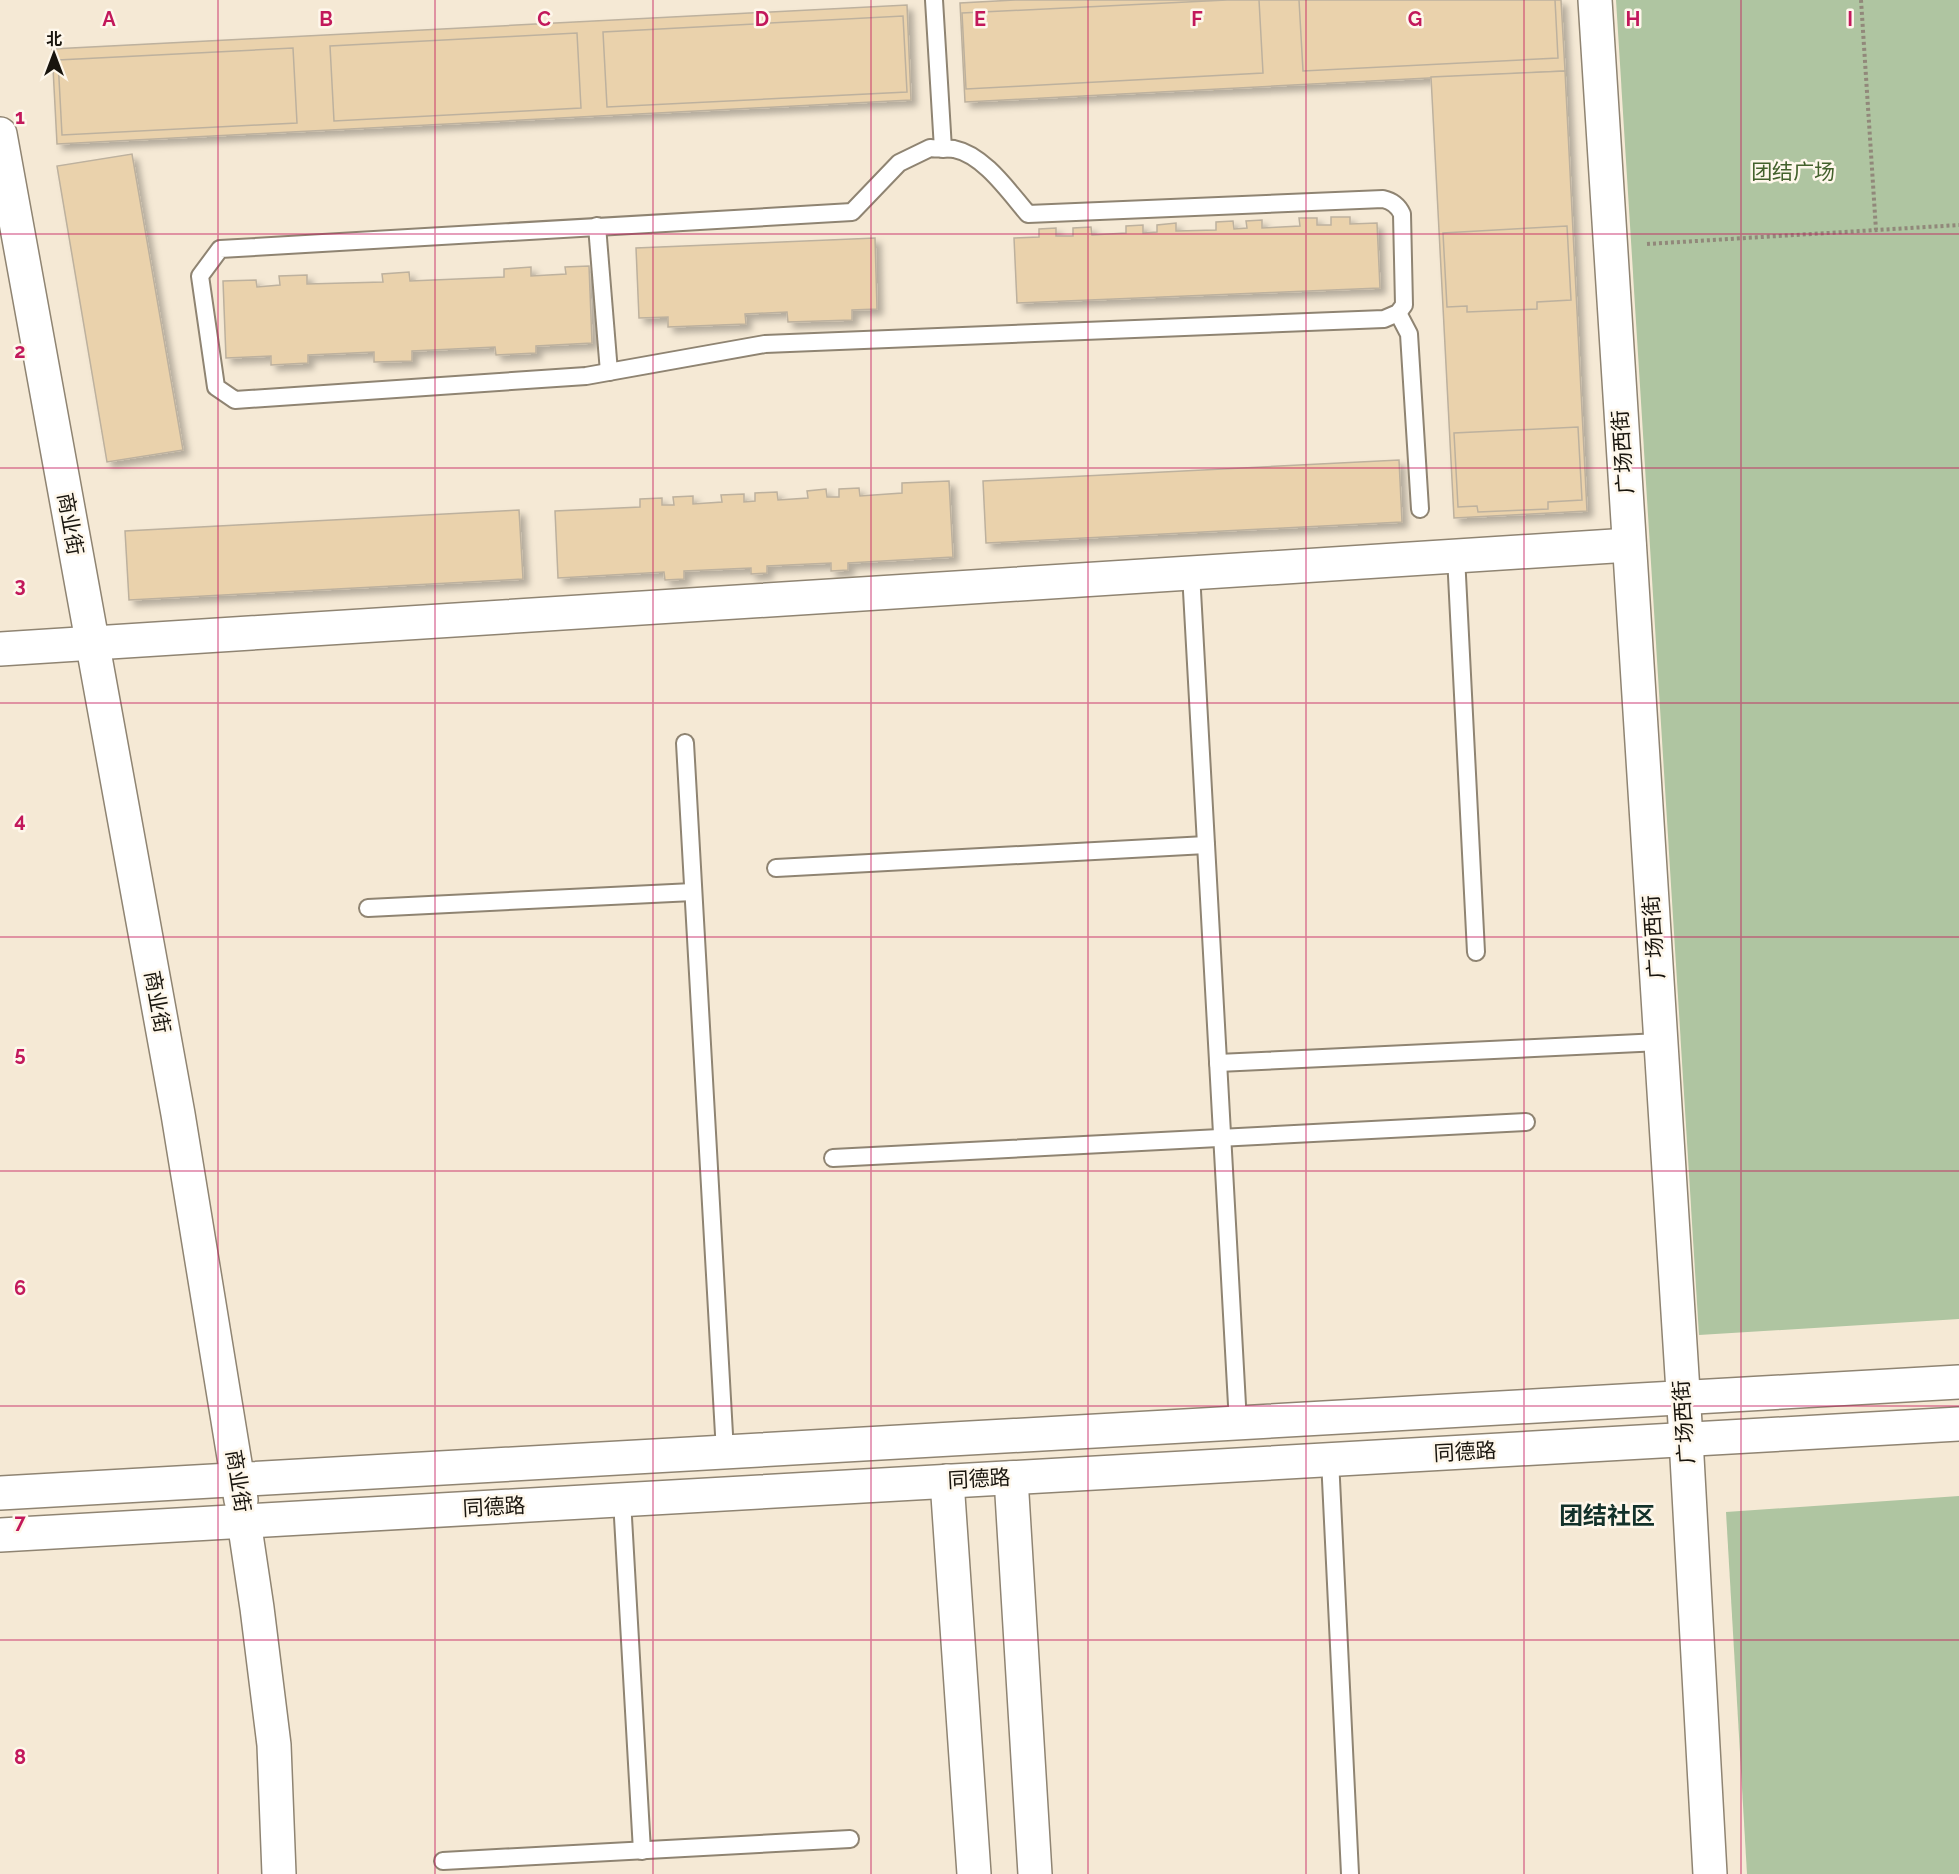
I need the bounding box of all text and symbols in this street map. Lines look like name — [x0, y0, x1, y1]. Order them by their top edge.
text: A — [102, 7, 116, 31]
text: B — [319, 7, 333, 31]
text: C — [537, 7, 551, 31]
text: D — [755, 7, 769, 31]
text: E — [974, 7, 986, 31]
text: F — [1191, 7, 1203, 31]
text: G — [1408, 7, 1422, 31]
text: H — [1626, 7, 1640, 31]
text: I — [1847, 7, 1853, 31]
north arrow — [24, 24, 84, 84]
text: 北 — [46, 30, 62, 49]
text: 1 — [15, 105, 25, 129]
park label: 团结广场 — [1751, 159, 1835, 184]
text: 2 — [14, 339, 26, 363]
street label: 广场西街 — [1607, 409, 1638, 495]
street label: 商业街 — [53, 491, 88, 557]
text: 3 — [14, 573, 26, 597]
text: 4 — [14, 808, 26, 832]
street label: 广场西街 — [1638, 894, 1669, 980]
street label: 商业街 — [140, 969, 175, 1035]
text: 5 — [14, 1042, 26, 1066]
text: 6 — [14, 1276, 26, 1300]
street label: 广场西街 — [1668, 1379, 1699, 1465]
street label: 同德路 — [1433, 1437, 1497, 1466]
street label: 商业街 — [221, 1448, 256, 1514]
street label: 同德路 — [947, 1464, 1011, 1493]
street label: 同德路 — [462, 1492, 526, 1521]
district label: 团结社区 — [1559, 1501, 1655, 1530]
text: 7 — [14, 1510, 26, 1534]
text: 8 — [14, 1745, 26, 1769]

